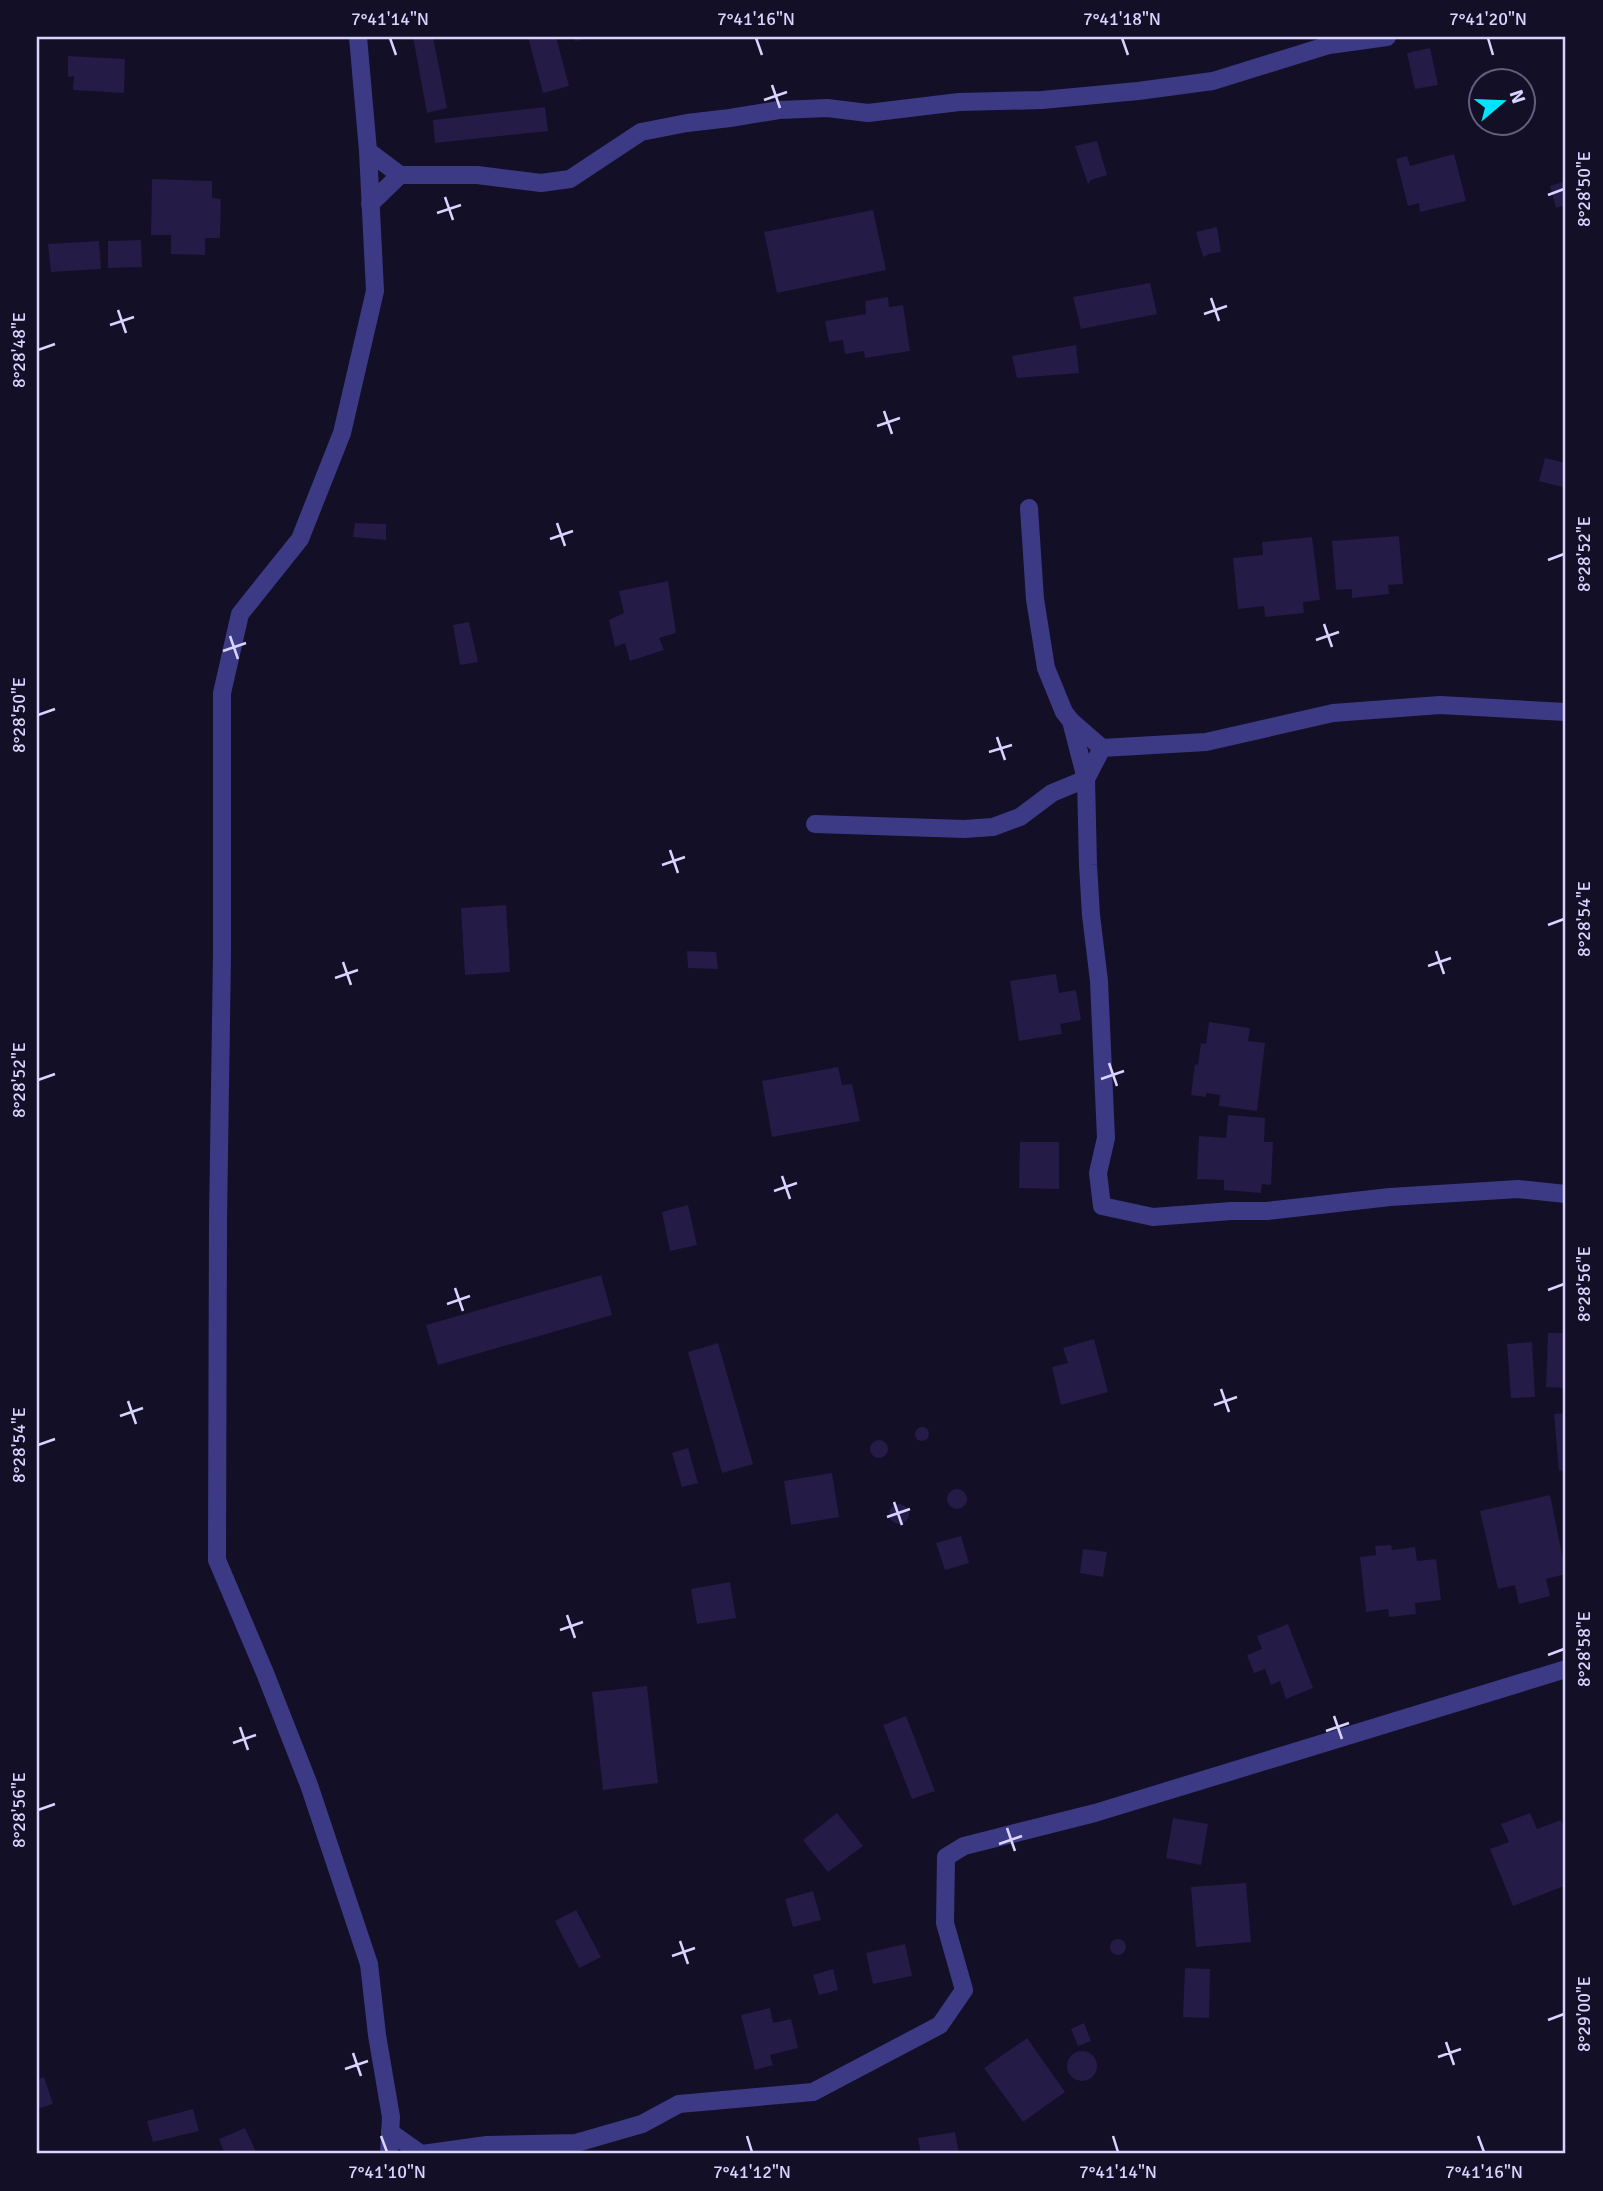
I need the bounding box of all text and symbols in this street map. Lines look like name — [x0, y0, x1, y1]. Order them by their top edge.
text: 7°41'14"N — [351, 8, 429, 30]
text: 7°41'16"N — [717, 8, 795, 30]
text: 7°41'18"N — [1083, 8, 1161, 30]
text: 7°41'20"N — [1449, 8, 1527, 30]
north arrow — [1466, 66, 1536, 136]
text: N — [1504, 87, 1531, 107]
text: 8°28'50"E — [1573, 151, 1595, 227]
text: 8°28'48"E — [8, 312, 30, 388]
text: 8°28'52"E — [1573, 516, 1595, 592]
text: 8°28'50"E — [8, 677, 30, 753]
text: 8°28'54"E — [1573, 881, 1595, 957]
text: 8°28'52"E — [8, 1042, 30, 1118]
text: 8°28'56"E — [1573, 1246, 1595, 1322]
text: 8°28'54"E — [8, 1407, 30, 1483]
text: 8°28'58"E — [1573, 1611, 1595, 1687]
text: 8°28'56"E — [8, 1772, 30, 1848]
text: 8°29'00"E — [1573, 1976, 1595, 2052]
text: 7°41'10"N — [348, 2161, 426, 2183]
text: 7°41'12"N — [713, 2161, 791, 2183]
text: 7°41'14"N — [1079, 2161, 1157, 2183]
text: 7°41'16"N — [1445, 2161, 1523, 2183]

